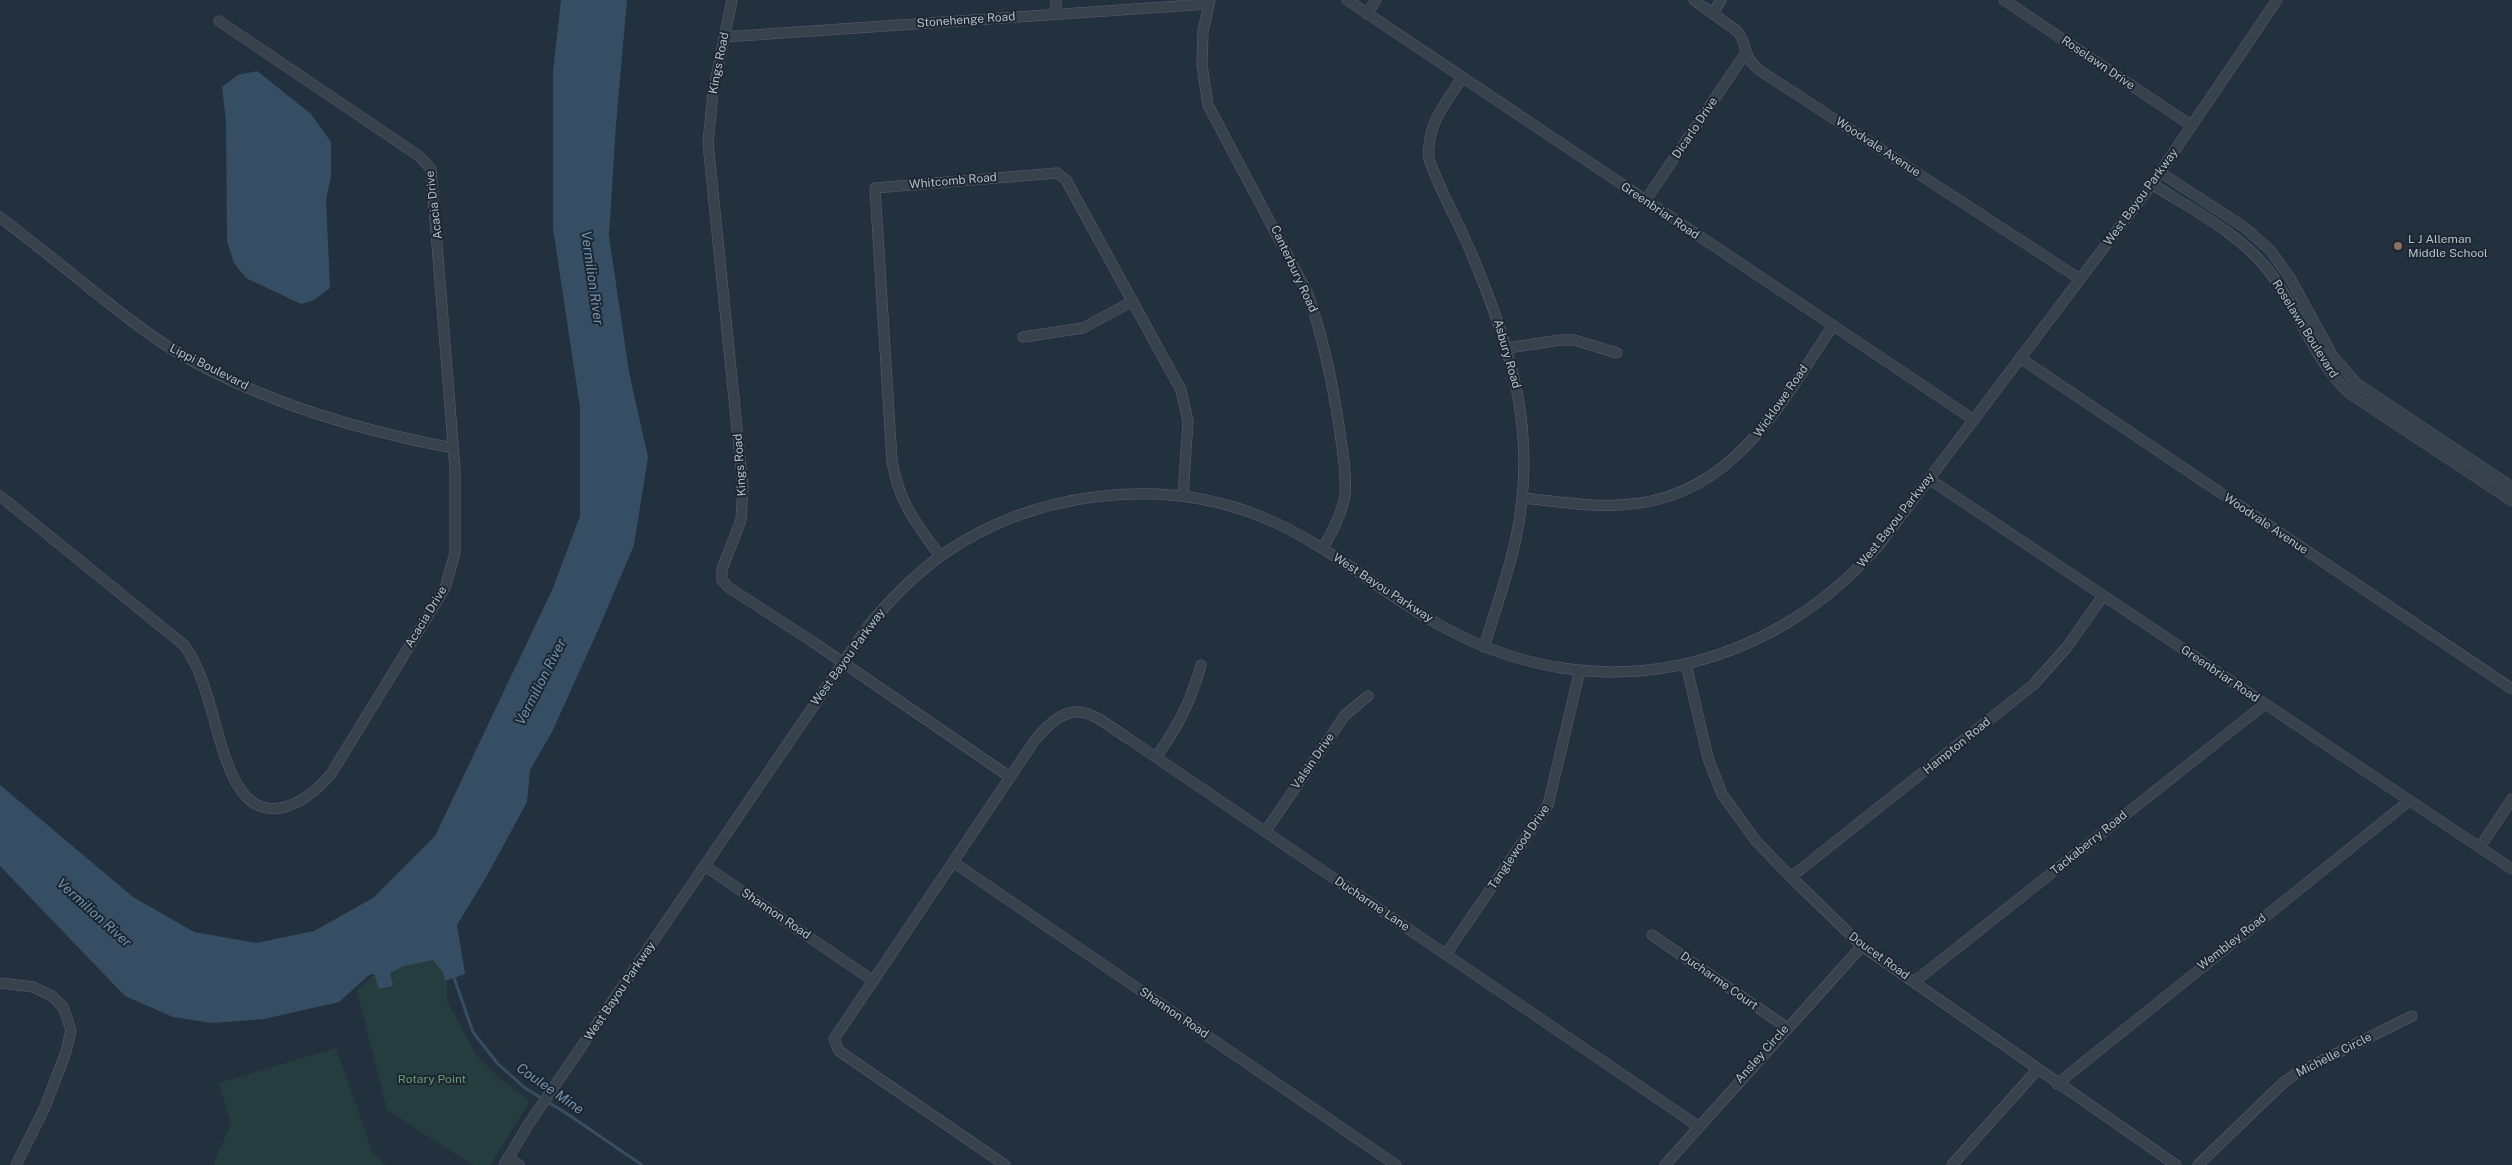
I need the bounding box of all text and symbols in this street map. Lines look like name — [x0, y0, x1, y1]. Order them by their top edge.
street label: Stonehenge Road — [916, 9, 1016, 31]
street label: Kings Road — [706, 31, 732, 95]
street label: Roselawn Drive — [2059, 33, 2137, 93]
street label: Dicarlo Drive — [1669, 95, 1721, 161]
street label: Woodvale Avenue — [1833, 114, 1923, 180]
street label: West Bayou Parkway — [2101, 146, 2181, 248]
street label: Acacia Drive — [423, 170, 445, 240]
street label: Whitcomb Road — [909, 170, 997, 192]
street label: Greenbriar Road — [1618, 179, 1702, 243]
street label: Canterbury Road — [1268, 223, 1320, 315]
water label: Vermilion River — [577, 230, 607, 326]
place label: L J Alleman Middle School — [2408, 232, 2488, 260]
marker: L J Alleman Middle School — [2392, 240, 2404, 252]
street label: Roselawn Boulevard — [2269, 277, 2341, 381]
street label: Asbury Road — [1490, 318, 1524, 390]
street label: Lippi Boulevard — [167, 341, 251, 393]
street label: Wicklowe Road — [1751, 362, 1811, 440]
street label: Kings Road — [731, 433, 749, 497]
street label: West Bayou Parkway — [1854, 470, 1938, 570]
street label: Woodvale Avenue — [2221, 491, 2311, 557]
street label: West Bayou Parkway — [1330, 550, 1436, 626]
street label: Acacia Drive — [402, 584, 450, 650]
street label: West Bayou Parkway — [808, 606, 888, 708]
water label: Vermilion River — [512, 636, 570, 728]
street label: Greenbriar Road — [2178, 642, 2262, 706]
street label: Hampton Road — [1920, 714, 1994, 778]
street label: Valsin Drive — [1288, 730, 1338, 792]
street label: Tanglewood Drive — [1485, 802, 1553, 892]
street label: Tackaberry Road — [2048, 808, 2130, 878]
street label: Ducharme Lane — [1332, 874, 1412, 934]
water label: Vermilion River — [53, 875, 135, 951]
street label: Shannon Road — [739, 886, 813, 942]
street label: Wembley Road — [2195, 911, 2269, 973]
street label: Doucet Road — [1846, 929, 1912, 983]
street label: West Bayou Parkway — [581, 939, 659, 1043]
street label: Ducharme Court — [1677, 949, 1761, 1013]
street label: Shannon Road — [1137, 985, 1211, 1041]
street label: Ansley Circle — [1732, 1022, 1792, 1086]
street label: Michelle Circle — [2294, 1030, 2374, 1080]
water label: Coulee Mine — [513, 1060, 587, 1118]
park label: Rotary Point — [398, 1072, 466, 1086]

